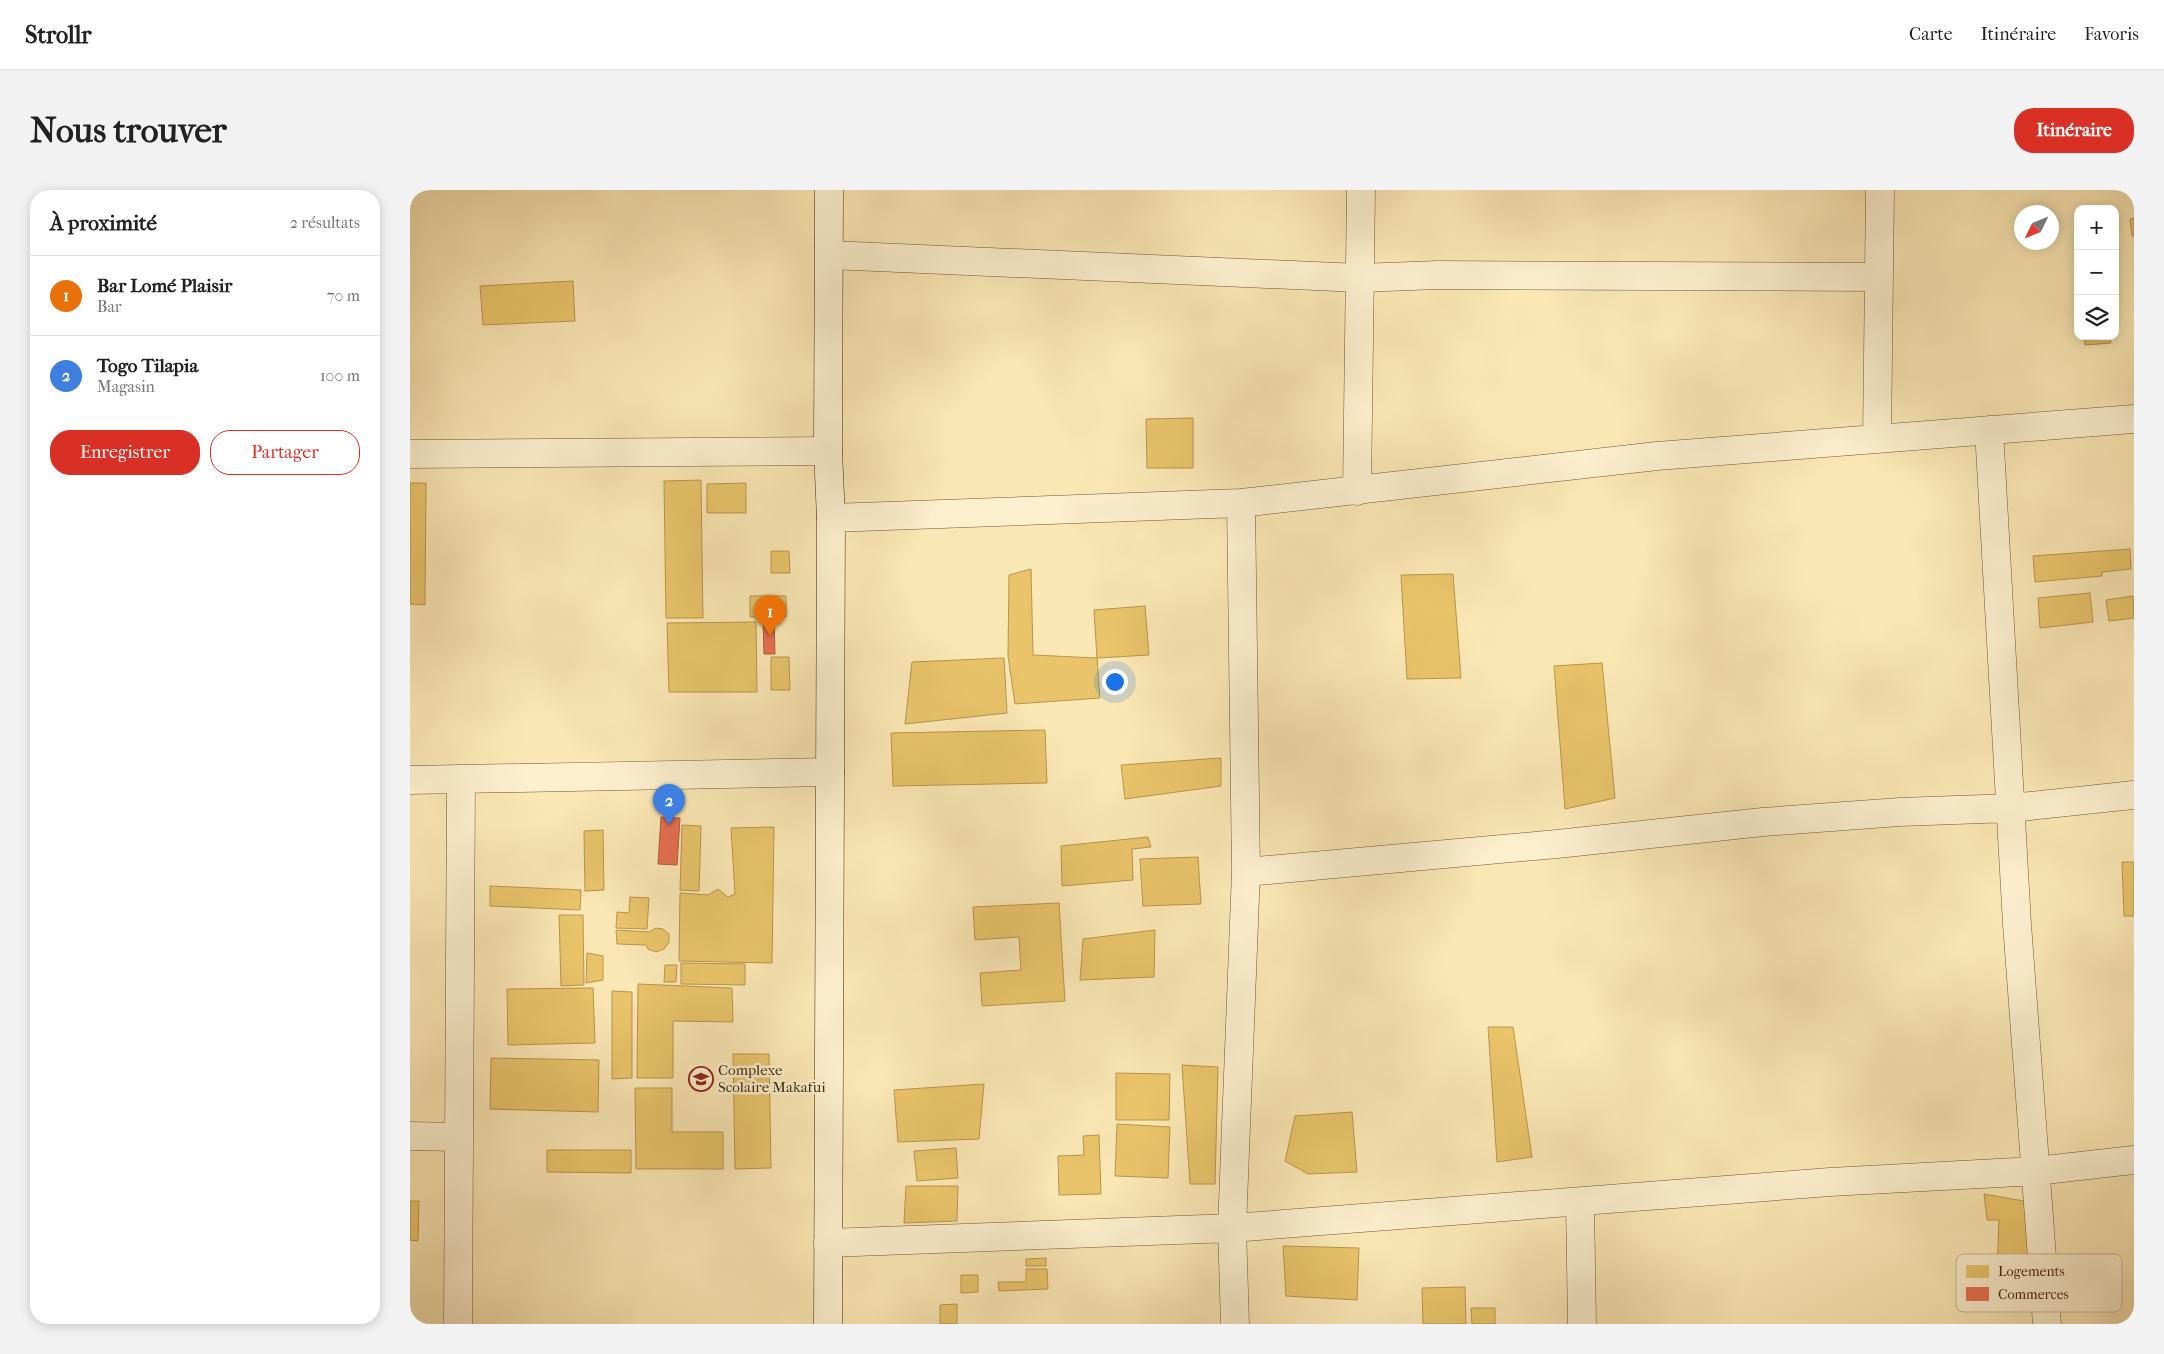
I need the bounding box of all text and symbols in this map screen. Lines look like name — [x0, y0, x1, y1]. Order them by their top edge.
text: Strollr — [25, 21, 92, 49]
text: Carte — [1909, 24, 1953, 45]
text: Itinéraire — [1981, 24, 2056, 45]
text: Favoris — [2084, 24, 2139, 45]
button: Itinéraire — [2014, 108, 2134, 153]
text: Nous trouver — [30, 110, 227, 151]
north arrow — [2014, 205, 2059, 250]
map controls — [2074, 205, 2119, 340]
button: + — [2074, 205, 2119, 250]
text: À proximité — [50, 211, 157, 235]
text: 2 résultats — [290, 213, 360, 232]
button: − — [2074, 250, 2119, 295]
text: Bar Lomé Plaisir — [97, 275, 232, 297]
text: 1 — [63, 286, 69, 305]
text: 70 m — [327, 286, 360, 305]
button: layers — [2074, 295, 2119, 340]
text: Bar — [97, 297, 122, 316]
text: Togo Tilapia — [97, 355, 198, 377]
text: 2 — [62, 366, 70, 385]
text: 100 m — [320, 366, 360, 385]
text: Magasin — [97, 377, 155, 396]
button: Enregistrer — [50, 430, 200, 475]
button: Partager — [210, 430, 360, 475]
pin: 1 — [754, 595, 786, 636]
your location — [1102, 669, 1128, 695]
pin: 2 — [653, 784, 685, 825]
place label: Complexe Scolaire Makafui — [718, 1061, 826, 1096]
school or university icon: Complexe Scolaire Makafui — [688, 1066, 714, 1092]
legend — [1956, 1254, 2122, 1312]
text: Logements — [1998, 1263, 2065, 1280]
text: Commerces — [1998, 1286, 2069, 1303]

